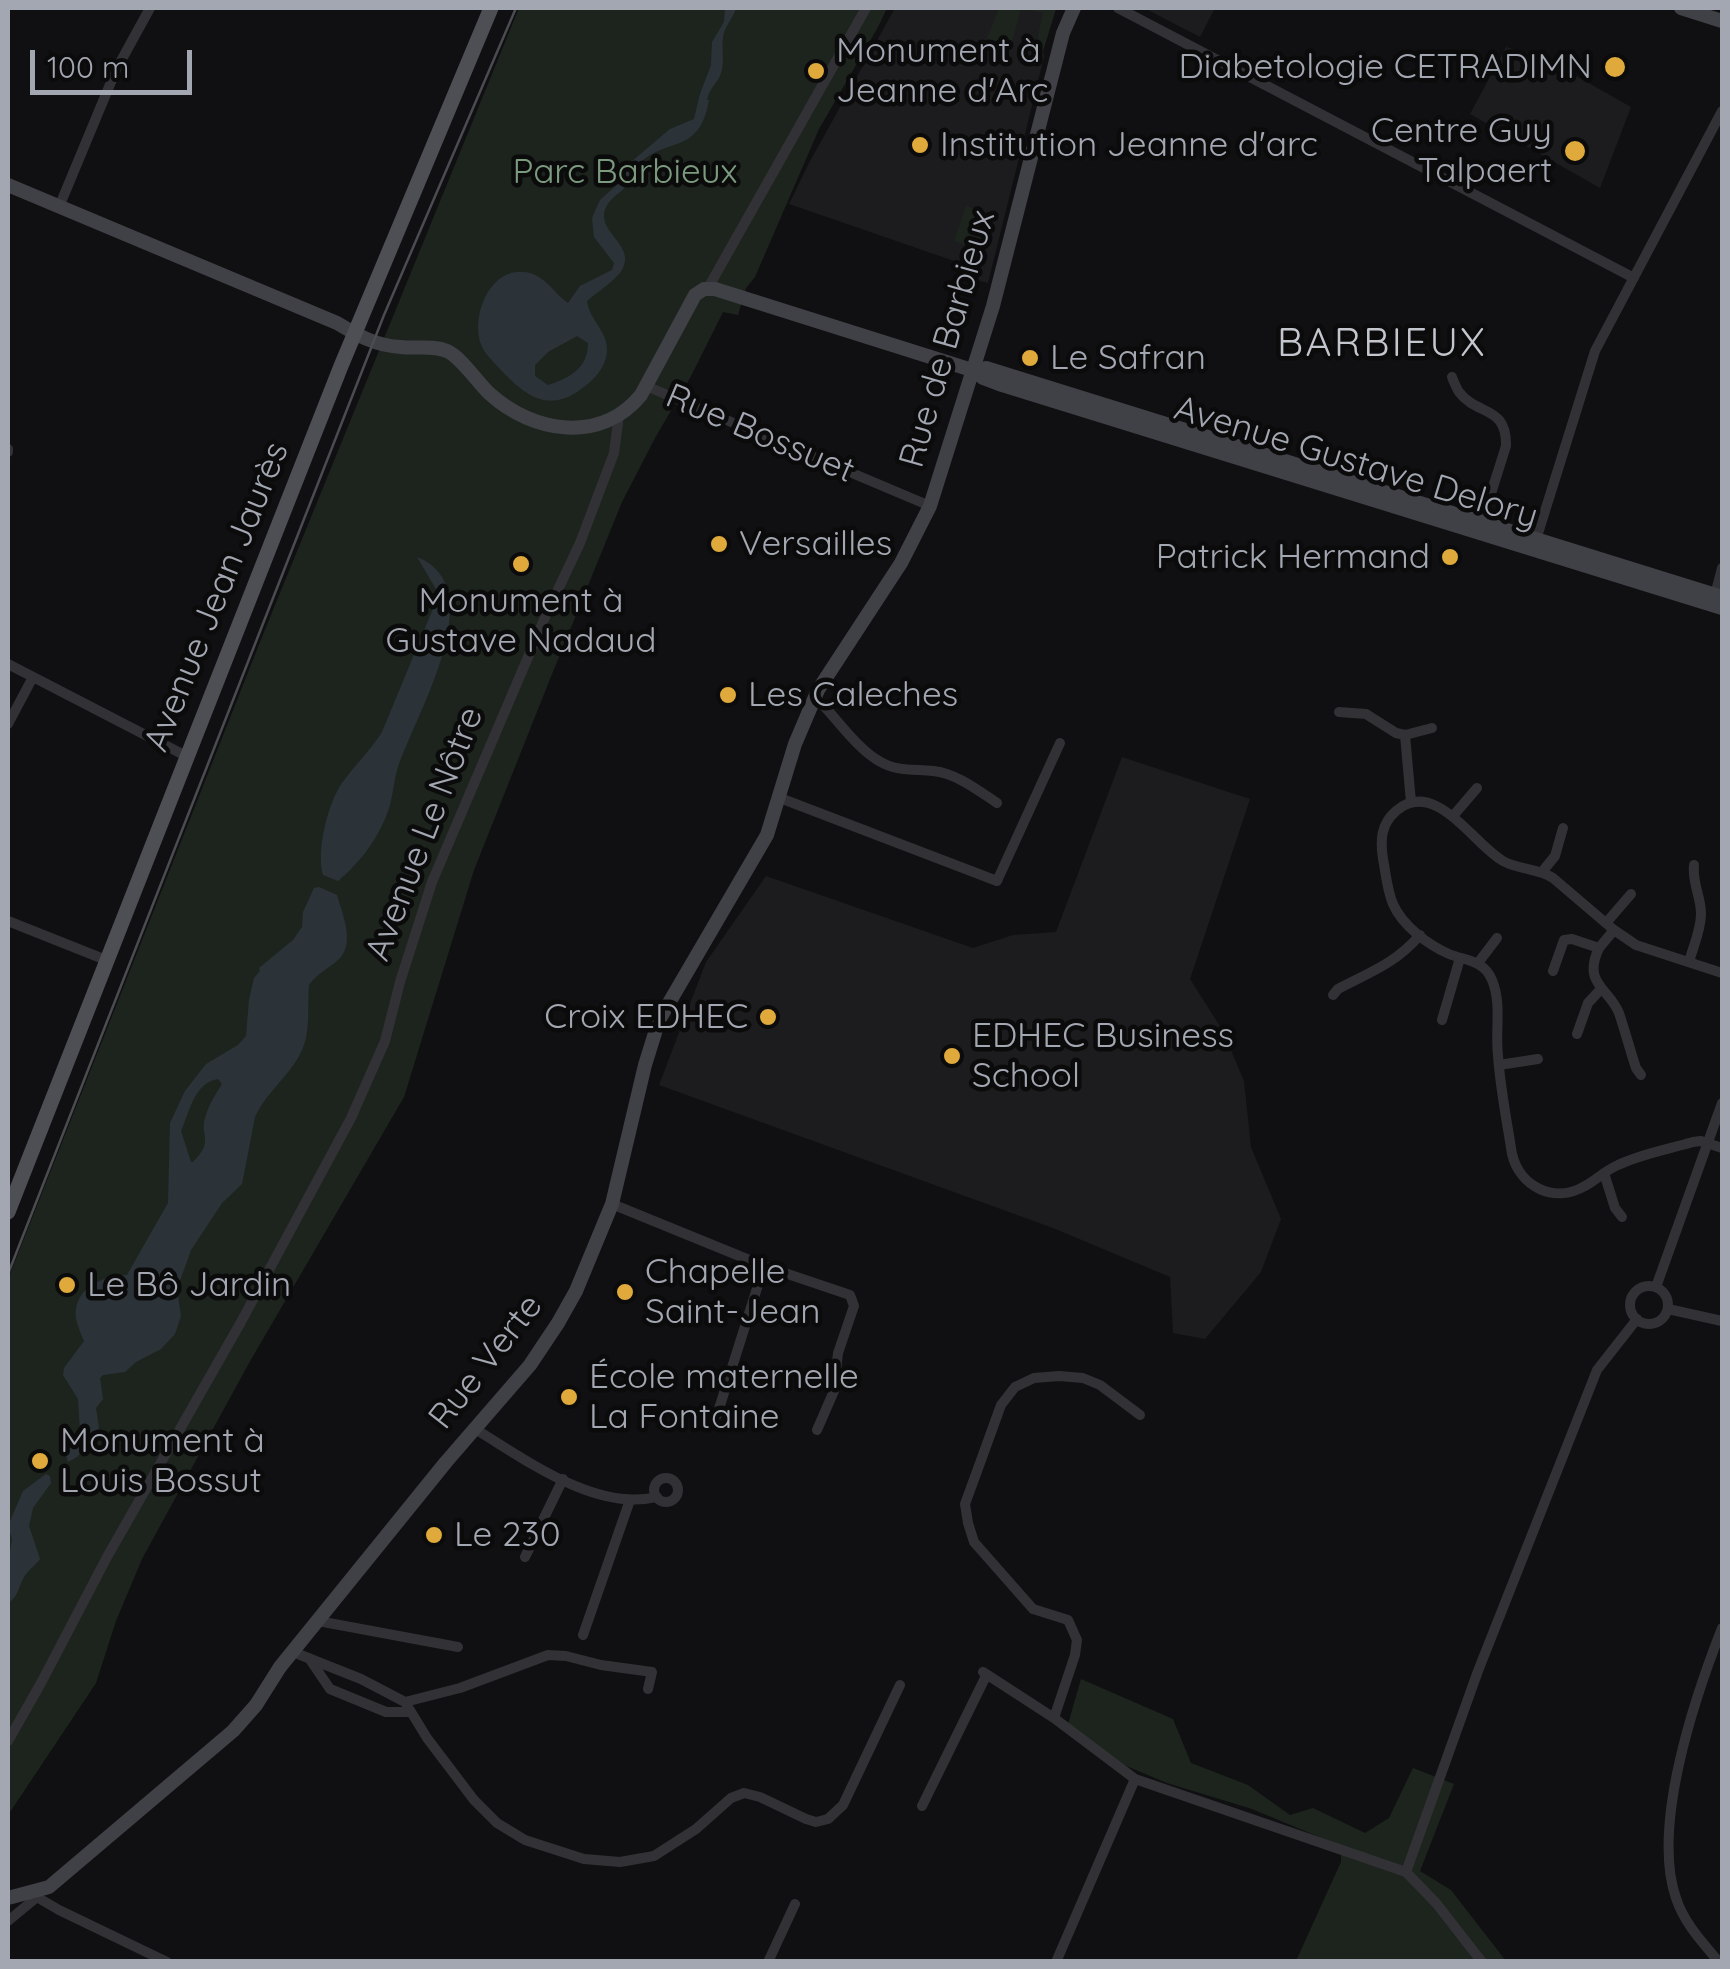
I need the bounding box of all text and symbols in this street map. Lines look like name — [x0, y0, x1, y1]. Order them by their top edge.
scale bar — [35, 30, 198, 92]
place label: Monument à Jeanne d'Arc — [836, 30, 1048, 112]
place label: Diabetologie CETRADIMN — [1179, 46, 1592, 88]
text: 100 m — [47, 48, 129, 86]
marker: Diabetologie CETRADIMN — [1602, 54, 1628, 80]
marker: Monument à Jeanne d'Arc — [805, 60, 827, 82]
place label: Centre Guy Talpaert — [1371, 110, 1552, 192]
place label: Institution Jeanne d'arc — [940, 124, 1318, 166]
marker: Institution Jeanne d'arc — [909, 134, 931, 156]
marker: Centre Guy Talpaert — [1562, 138, 1588, 164]
park label: Parc Barbieux — [512, 151, 738, 193]
street label: Rue de Barbieux — [891, 206, 1005, 472]
district label: BARBIEUX — [1277, 320, 1487, 368]
place label: Le Safran — [1050, 337, 1206, 379]
marker: Le Safran — [1019, 347, 1041, 369]
street label: Rue Bossuet — [659, 375, 861, 493]
street label: Avenue Gustave Delory — [1169, 388, 1543, 538]
street label: Avenue Jean Jaurès — [136, 436, 298, 758]
place label: Versailles — [739, 523, 892, 565]
marker: Versailles — [708, 533, 730, 555]
place label: Patrick Hermand — [1156, 536, 1430, 578]
marker: Patrick Hermand — [1439, 546, 1461, 568]
marker: Monument à Gustave Nadaud — [510, 553, 532, 575]
place label: Monument à Gustave Nadaud — [386, 580, 656, 662]
place label: Les Caleches — [748, 674, 958, 716]
marker: Les Caleches — [717, 684, 739, 706]
street label: Avenue Le Nôtre — [357, 701, 493, 967]
place label: Croix EDHEC — [544, 996, 748, 1038]
marker: Croix EDHEC — [757, 1006, 779, 1028]
place label: EDHEC Business School — [972, 1015, 1234, 1097]
marker: EDHEC Business School — [941, 1045, 963, 1067]
place label: Chapelle Saint-Jean — [645, 1251, 820, 1333]
place label: Le Bô Jardin — [87, 1264, 291, 1306]
marker: Le Bô Jardin — [56, 1274, 78, 1296]
marker: Chapelle Saint-Jean — [614, 1281, 636, 1303]
street label: Rue Verte — [420, 1286, 552, 1438]
place label: École maternelle La Fontaine — [589, 1356, 859, 1438]
marker: École maternelle La Fontaine — [558, 1386, 580, 1408]
place label: Monument à Louis Bossut — [60, 1420, 265, 1502]
marker: Monument à Louis Bossut — [29, 1450, 51, 1472]
place label: Le 230 — [454, 1514, 561, 1556]
marker: Le 230 — [423, 1524, 445, 1546]

